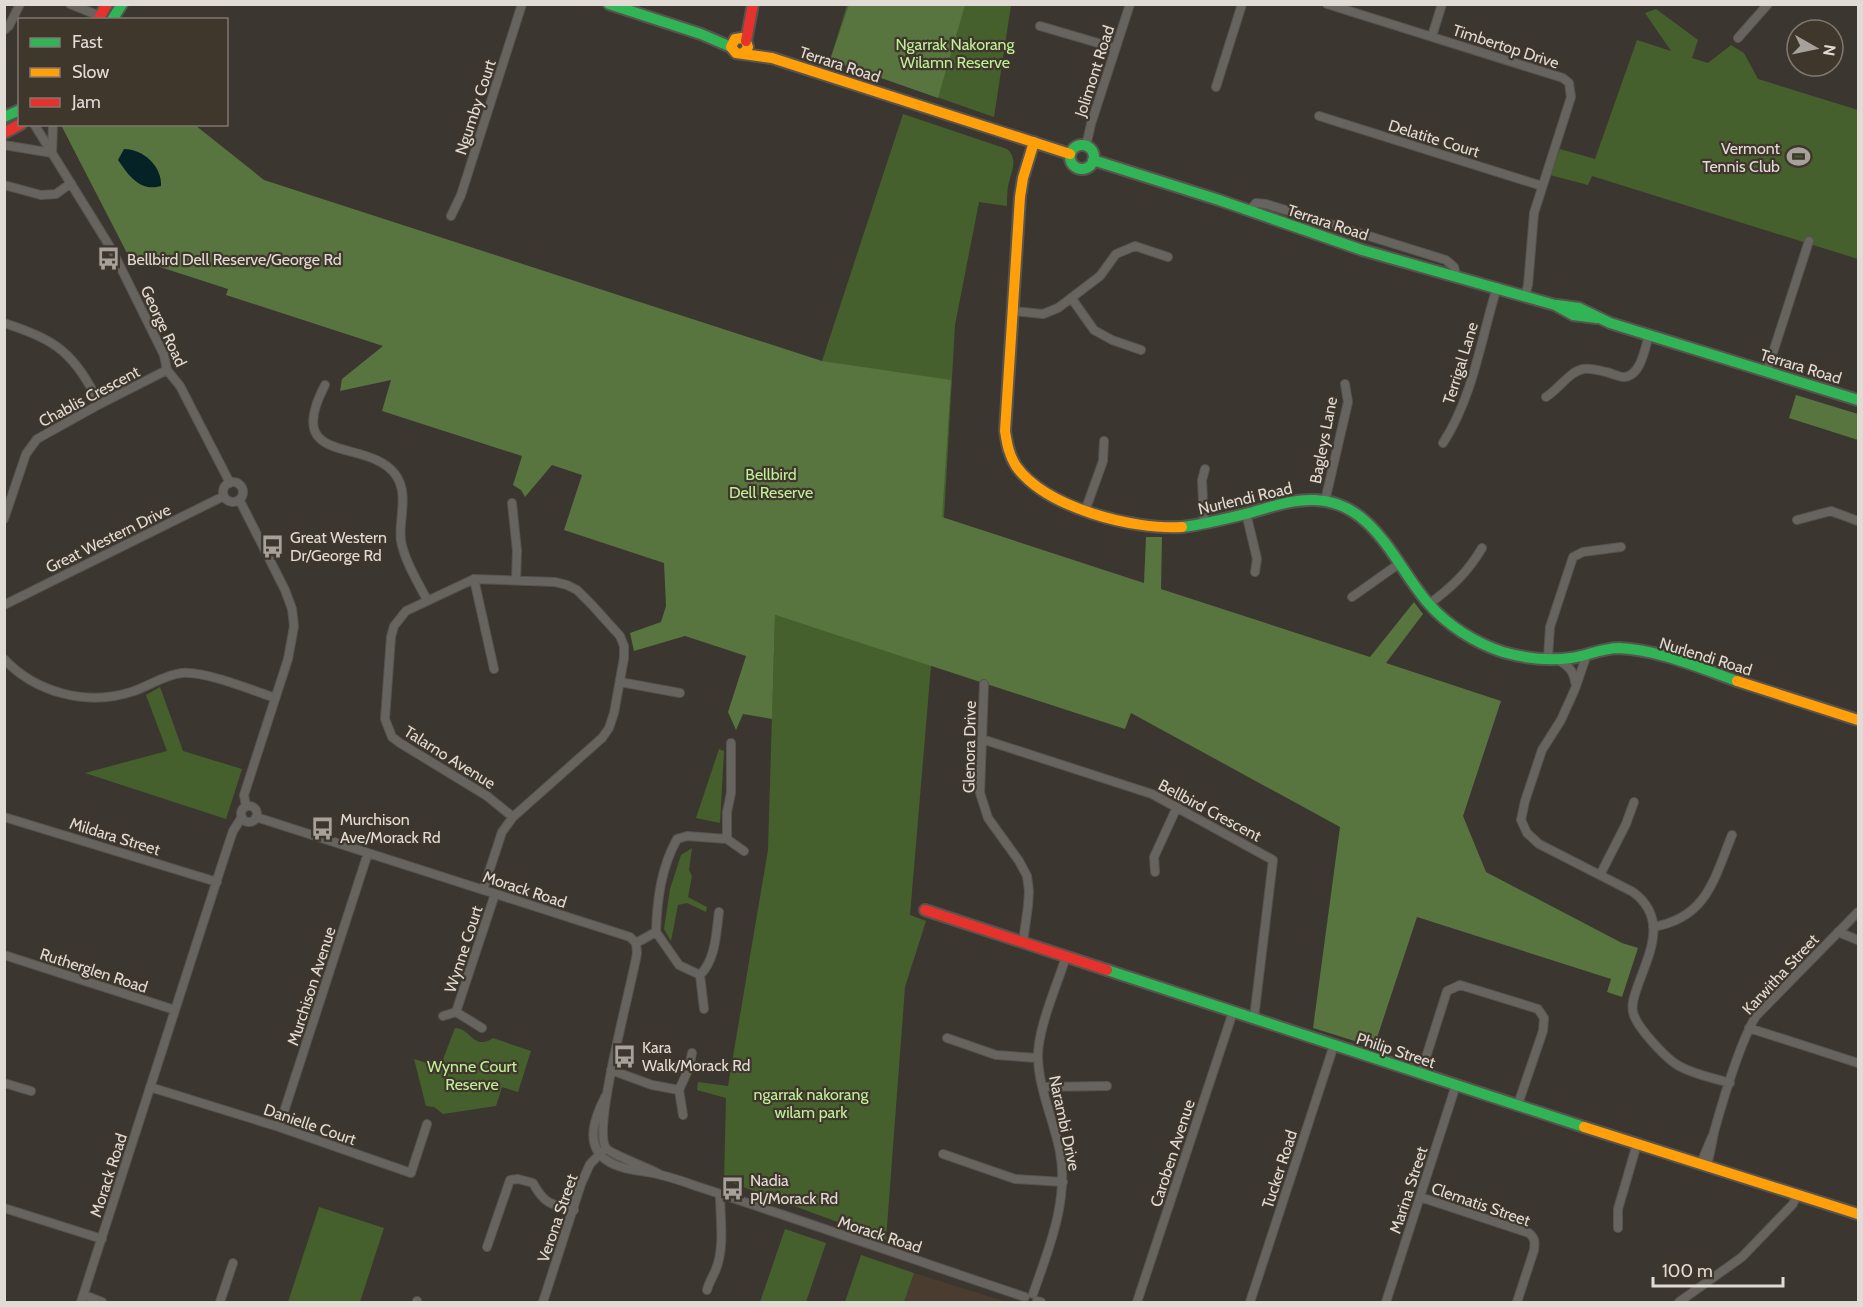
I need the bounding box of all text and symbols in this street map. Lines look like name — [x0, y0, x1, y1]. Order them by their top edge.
legend — [18, 18, 228, 126]
north arrow — [1785, 18, 1845, 78]
street label: Timbertop Drive — [1450, 20, 1561, 73]
street label: Jolimont Road — [1070, 23, 1118, 120]
text: Fast — [72, 31, 103, 53]
park label: Ngarrak Nakorang Wilamn Reserve — [895, 35, 1016, 72]
street label: Terrara Road — [797, 42, 883, 87]
text: N — [1819, 43, 1840, 57]
street label: Ngumby Court — [451, 57, 500, 157]
text: Slow — [72, 61, 109, 83]
text: Jam — [71, 91, 101, 113]
street label: Delatite Court — [1386, 116, 1482, 162]
place label: Vermont Tennis Club — [1702, 139, 1781, 176]
sports icon: Vermont Tennis Club — [1785, 144, 1811, 170]
street label: Terrara Road — [1285, 200, 1371, 245]
bus stop icon: Bellbird Dell Reserve/George Rd — [96, 246, 122, 272]
place label: Bellbird Dell Reserve/George Rd — [127, 250, 342, 269]
street label: George Road — [137, 283, 191, 370]
street label: Terrigal Lane — [1439, 320, 1482, 406]
street label: Terrara Road — [1758, 345, 1844, 388]
street label: Chablis Crescent — [36, 362, 143, 431]
street label: Bagleys Lane — [1306, 395, 1341, 485]
park label: Bellbird Dell Reserve — [729, 465, 813, 502]
street label: Nurlendi Road — [1196, 478, 1294, 519]
street label: Great Western Drive — [43, 500, 174, 577]
place label: Great Western Dr/George Rd — [290, 528, 387, 565]
bus stop icon: Great Western Dr/George Rd — [259, 533, 285, 559]
street label: Nurlendi Road — [1657, 633, 1755, 680]
street label: Glenora Drive — [959, 701, 980, 793]
street label: Talarno Avenue — [401, 722, 499, 793]
street label: Bellbird Crescent — [1155, 775, 1265, 846]
place label: Murchison Ave/Morack Rd — [340, 810, 441, 847]
street label: Mildara Street — [67, 814, 163, 859]
bus stop icon: Murchison Ave/Morack Rd — [309, 815, 335, 841]
street label: Morack Road — [481, 867, 569, 912]
street label: Wynne Court — [441, 903, 487, 995]
street label: Murchison Avenue — [283, 924, 340, 1048]
street label: Karwitha Street — [1738, 930, 1823, 1019]
street label: Rutherglen Road — [38, 944, 150, 997]
street label: Philip Street — [1354, 1029, 1438, 1072]
place label: Kara Walk/Morack Rd — [642, 1038, 750, 1075]
bus stop icon: Kara Walk/Morack Rd — [611, 1043, 637, 1069]
park label: Wynne Court Reserve — [427, 1057, 518, 1094]
street label: Narambi Drive — [1045, 1074, 1084, 1173]
park label: ngarrak nakorang wilam park — [754, 1085, 869, 1122]
street label: Caroben Avenue — [1146, 1097, 1199, 1209]
street label: Danielle Court — [261, 1100, 359, 1149]
street label: Tucker Road — [1258, 1128, 1301, 1211]
street label: Morack Road — [86, 1131, 131, 1219]
street label: Marina Street — [1385, 1144, 1432, 1236]
street label: Verona Street — [534, 1171, 582, 1265]
place label: Nadia Pl/Morack Rd — [750, 1171, 838, 1208]
bus stop icon: Nadia Pl/Morack Rd — [719, 1176, 745, 1202]
street label: Clematis Street — [1429, 1179, 1533, 1230]
street label: Morack Road — [836, 1212, 924, 1257]
scale bar — [1653, 1250, 1784, 1288]
text: 100 m — [1662, 1260, 1713, 1282]

